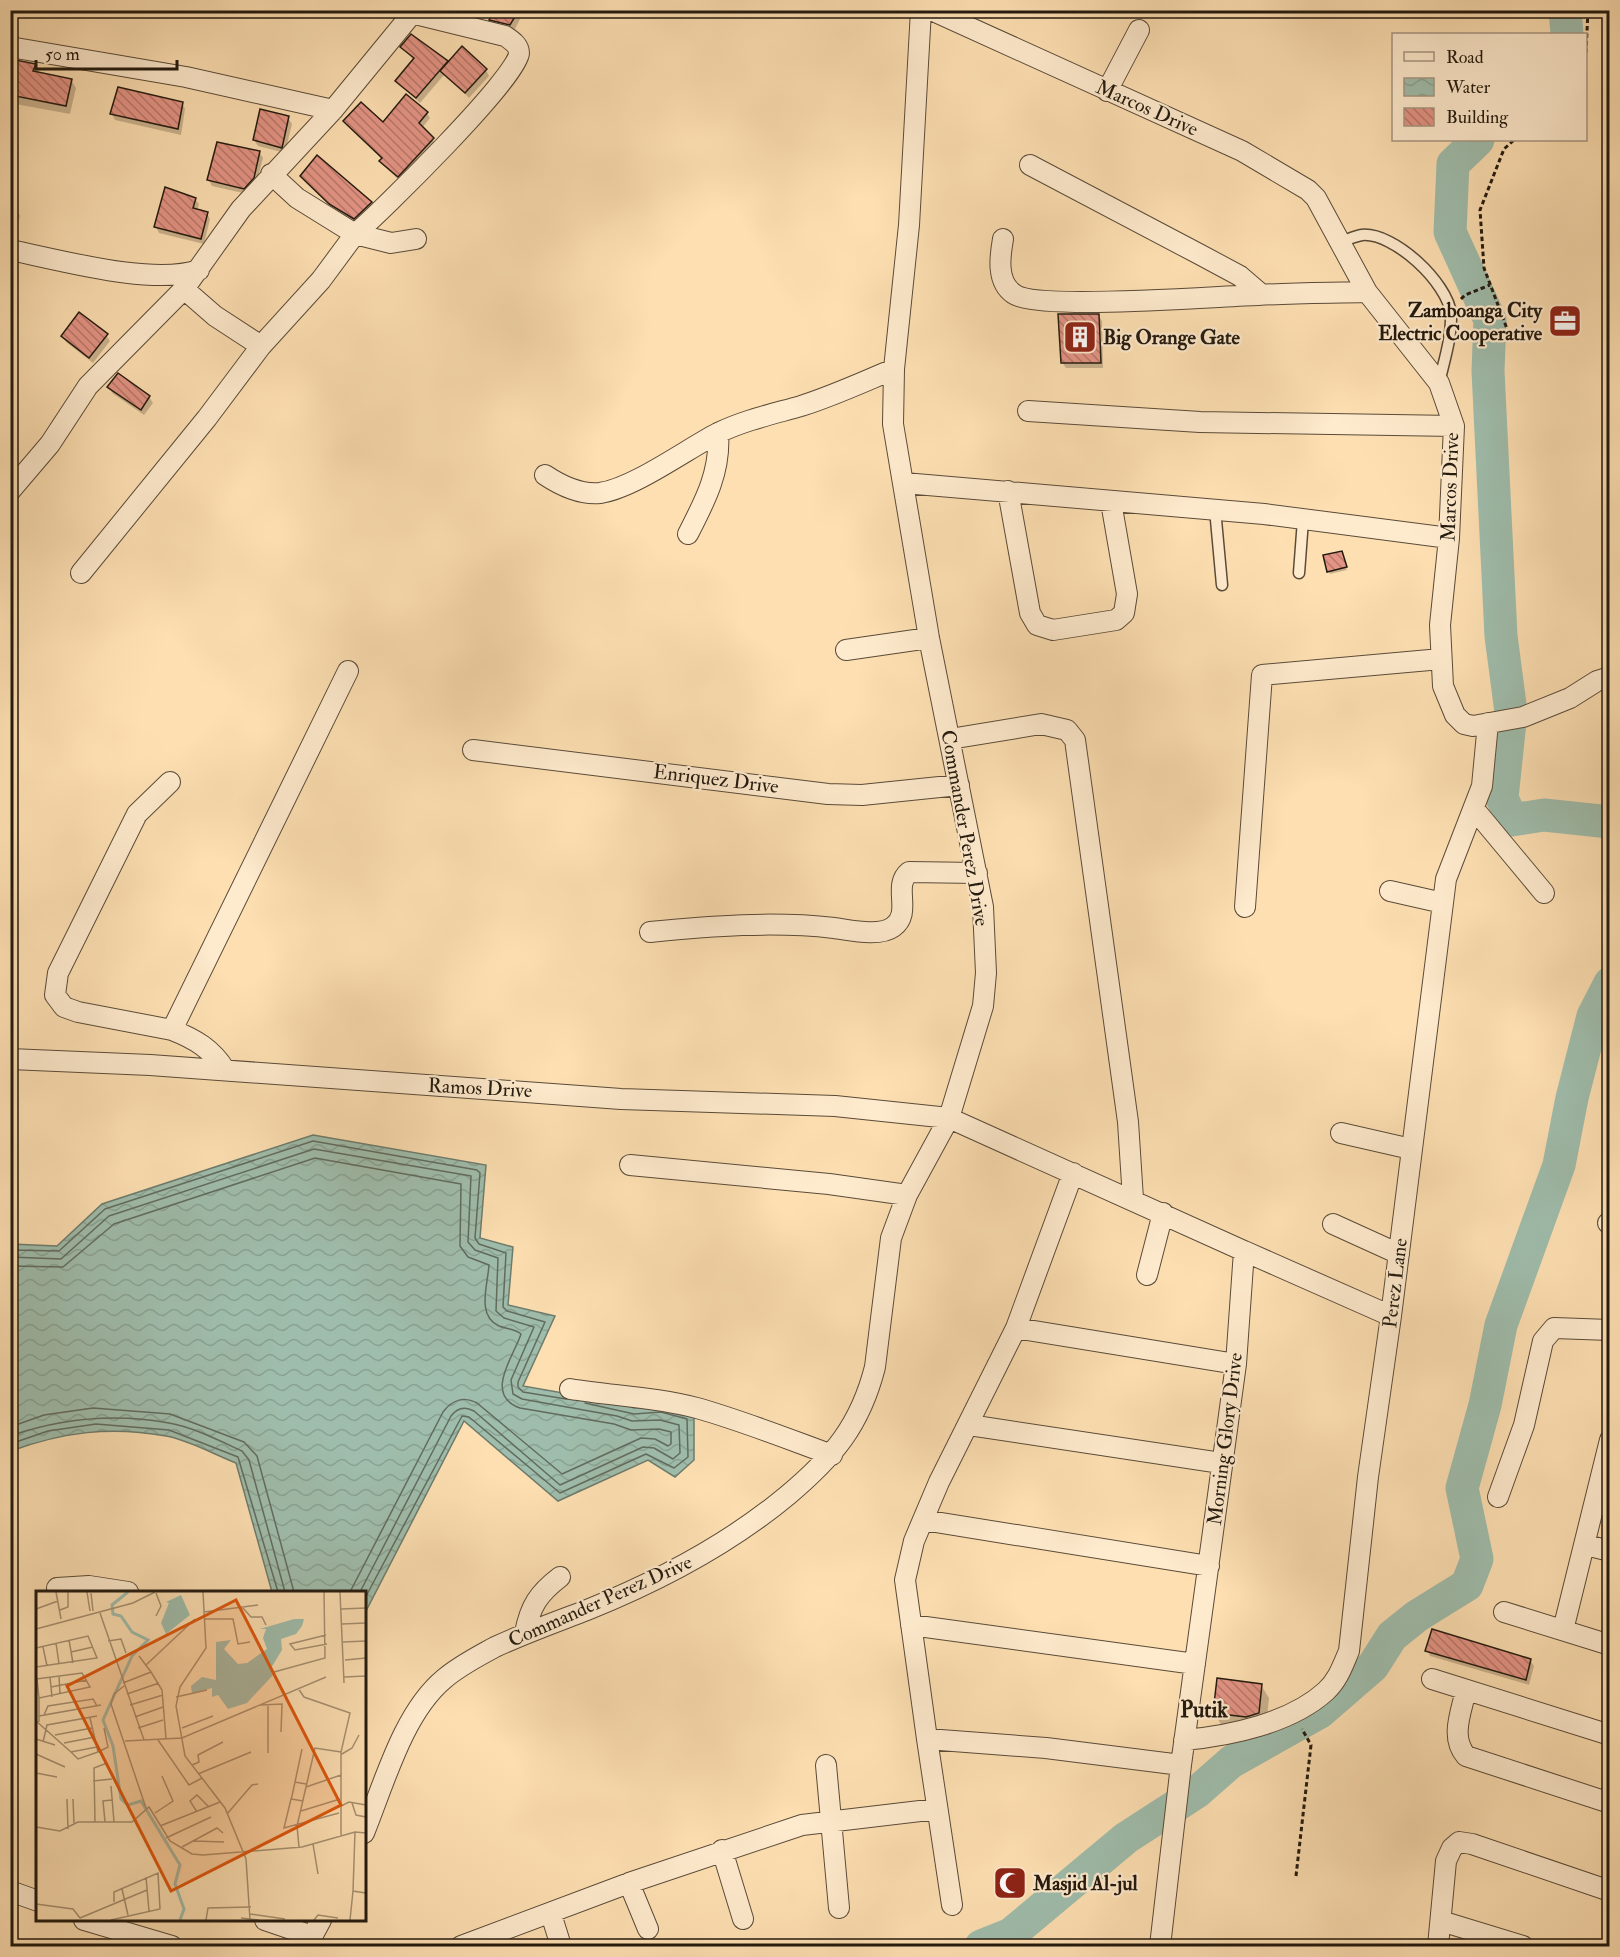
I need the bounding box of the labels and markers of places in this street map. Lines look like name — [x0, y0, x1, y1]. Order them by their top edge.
place label: Zamboanga City Electric Cooperative — [1378, 298, 1543, 347]
office icon: Zamboanga City Electric Cooperative — [1547, 303, 1583, 339]
building icon: Big Orange Gate — [1062, 319, 1098, 355]
place label: Big Orange Gate — [1103, 325, 1241, 351]
mosque icon: Masjid Al-jul — [992, 1865, 1028, 1901]
place label: Masjid Al-jul — [1032, 1871, 1139, 1896]

